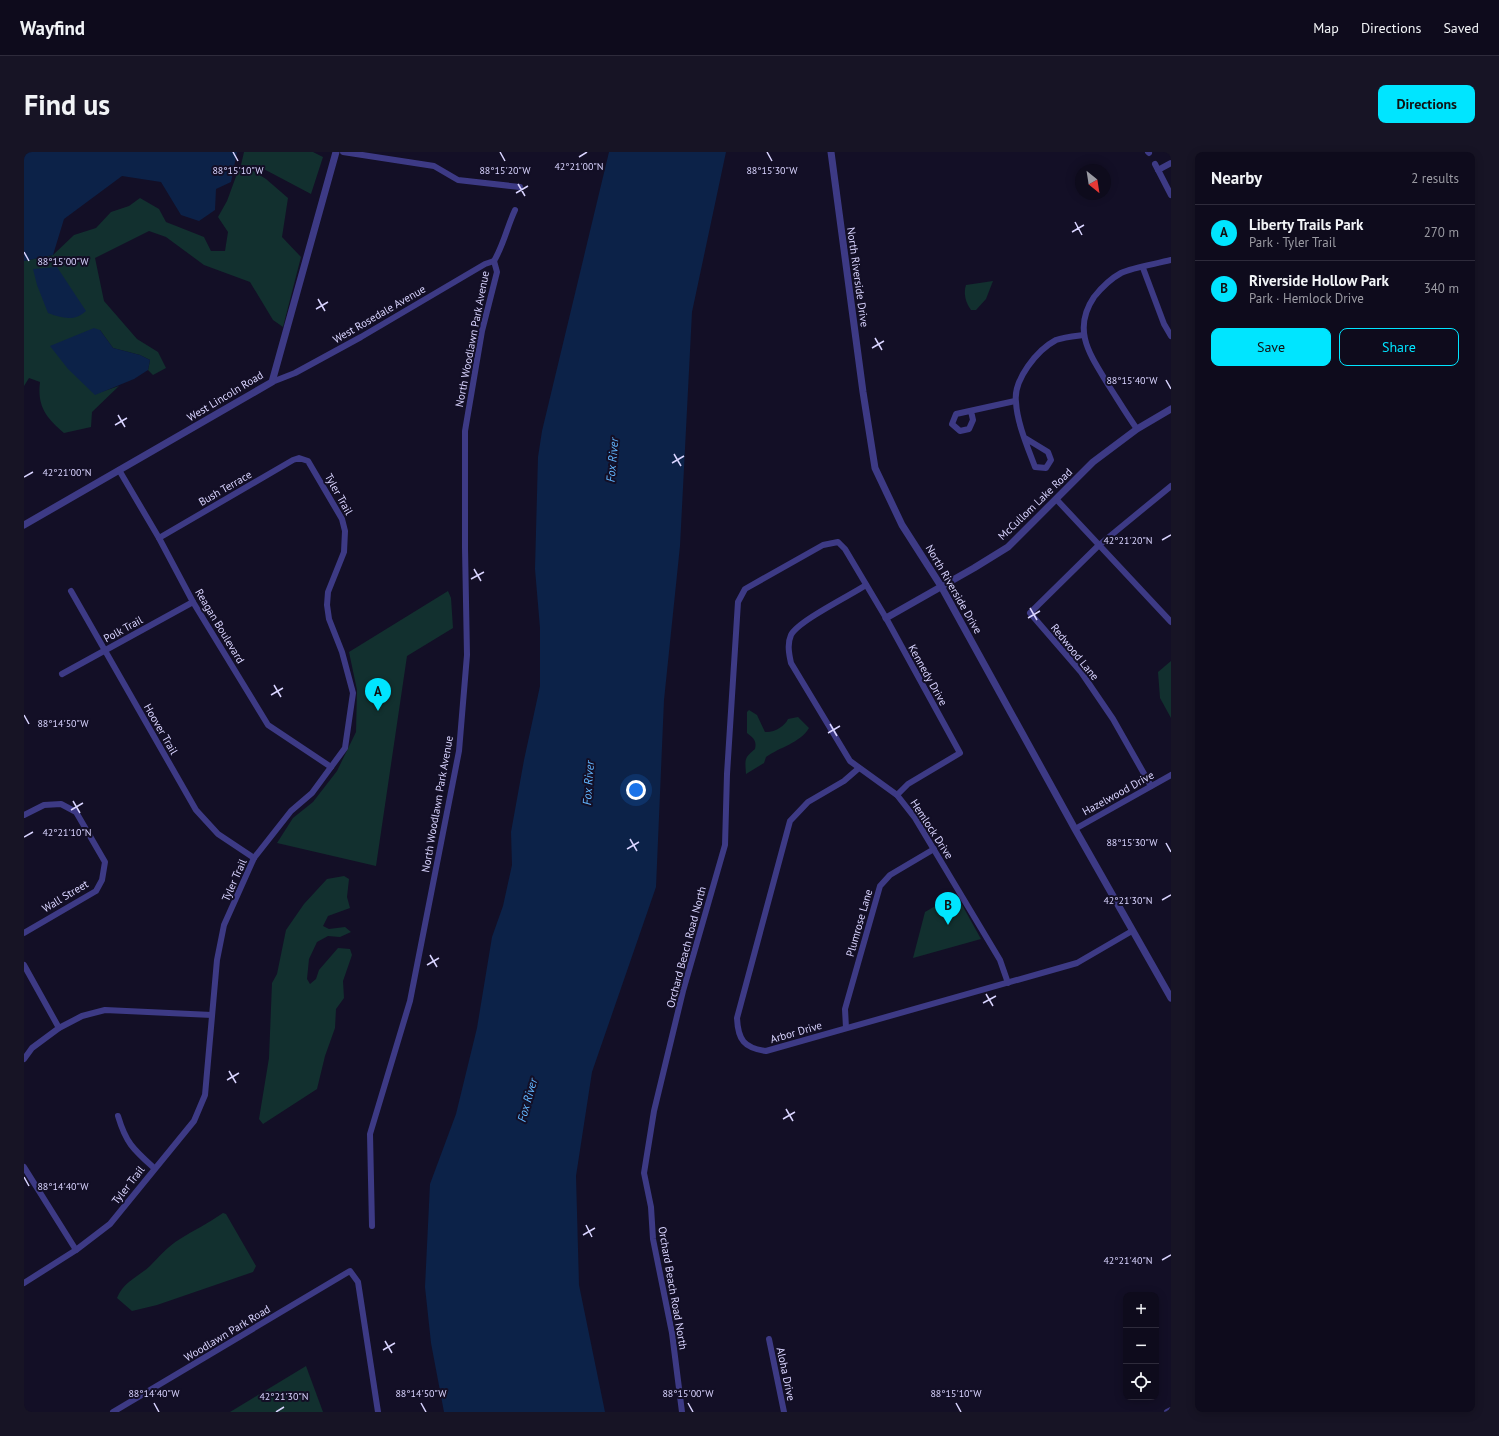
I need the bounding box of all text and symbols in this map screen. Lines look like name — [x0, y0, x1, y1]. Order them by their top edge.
text: Wayfind — [20, 16, 85, 40]
text: Map — [1313, 19, 1339, 37]
text: Directions — [1361, 19, 1421, 37]
text: Saved — [1443, 19, 1479, 37]
button: Directions — [1378, 85, 1475, 123]
text: Find us — [24, 86, 110, 123]
text: 42°21'00"N — [554, 160, 604, 173]
text: 88°15'10"W — [212, 164, 264, 177]
text: 88°15'20"W — [479, 164, 531, 177]
text: 88°15'30"W — [746, 164, 798, 177]
north arrow — [1075, 164, 1111, 200]
text: Nearby — [1211, 167, 1262, 189]
text: 2 results — [1411, 170, 1459, 187]
text: Liberty Trails Park — [1249, 215, 1363, 234]
text: A — [1220, 224, 1228, 241]
text: 270 m — [1424, 224, 1459, 241]
street label: North Riverside Drive — [844, 226, 872, 328]
text: Park · Tyler Trail — [1249, 234, 1336, 251]
text: 88°15'00"W — [37, 255, 89, 268]
street label: North Woodlawn Park Avenue — [452, 269, 492, 408]
text: Riverside Hollow Park — [1249, 271, 1389, 290]
text: B — [1220, 280, 1228, 297]
text: 340 m — [1424, 280, 1459, 297]
street label: West Rosedale Avenue — [330, 282, 428, 346]
text: Park · Hemlock Drive — [1249, 290, 1364, 307]
button: Save — [1211, 328, 1331, 366]
button: Share — [1339, 328, 1459, 366]
street label: West Lincoln Road — [184, 368, 266, 424]
text: 88°15'40"W — [1106, 374, 1158, 387]
water label: Fox River — [603, 436, 622, 483]
street label: McCullom Lake Road — [995, 465, 1075, 543]
text: 42°21'00"N — [42, 466, 92, 479]
street label: Bush Terrace — [196, 467, 254, 509]
street label: Tyler Trail — [322, 471, 356, 518]
text: 42°21'20"N — [1103, 534, 1153, 547]
street label: North Riverside Drive — [923, 542, 985, 636]
street label: Reagan Boulevard — [192, 586, 248, 666]
street label: Polk Trail — [101, 612, 146, 645]
street label: Redwood Lane — [1048, 621, 1102, 683]
street label: Kennedy Drive — [905, 642, 951, 708]
pin: A — [365, 678, 391, 711]
street label: Hoover Trail — [141, 701, 182, 758]
text: 88°14'50"W — [37, 717, 89, 730]
street label: North Woodlawn Park Avenue — [418, 734, 456, 874]
water label: Fox River — [579, 759, 597, 806]
street label: Hazelwood Drive — [1080, 767, 1157, 818]
your location — [626, 780, 646, 800]
street label: Hemlock Drive — [907, 796, 957, 862]
text: 42°21'10"N — [42, 826, 92, 839]
text: 88°15'30"W — [1106, 836, 1158, 849]
street label: Tyler Trail — [218, 856, 250, 904]
street label: Wall Street — [39, 877, 91, 915]
street label: Orchard Beach Road North — [663, 885, 709, 1009]
street label: Plumrose Lane — [843, 887, 875, 958]
pin: B — [935, 892, 961, 925]
text: 42°21'30"N — [1103, 894, 1153, 907]
street label: Arbor Drive — [768, 1018, 824, 1046]
water label: Fox River — [514, 1075, 541, 1124]
street label: Tyler Trail — [109, 1162, 148, 1207]
text: 88°14'40"W — [37, 1180, 89, 1193]
street label: Orchard Beach Road North — [655, 1225, 691, 1351]
text: 42°21'40"N — [1103, 1254, 1153, 1267]
map controls — [1123, 1292, 1159, 1400]
button: + — [1123, 1292, 1159, 1328]
street label: Woodlawn Park Road — [181, 1302, 273, 1364]
button: − — [1123, 1328, 1159, 1364]
street label: Aloha Drive — [773, 1346, 799, 1403]
button: locate — [1123, 1364, 1159, 1400]
text: 88°14'40"W — [128, 1387, 180, 1400]
text: 88°14'50"W — [395, 1387, 447, 1400]
text: 88°15'00"W — [662, 1387, 714, 1400]
text: 88°15'10"W — [930, 1387, 982, 1400]
text: 42°21'30"N — [259, 1390, 309, 1403]

